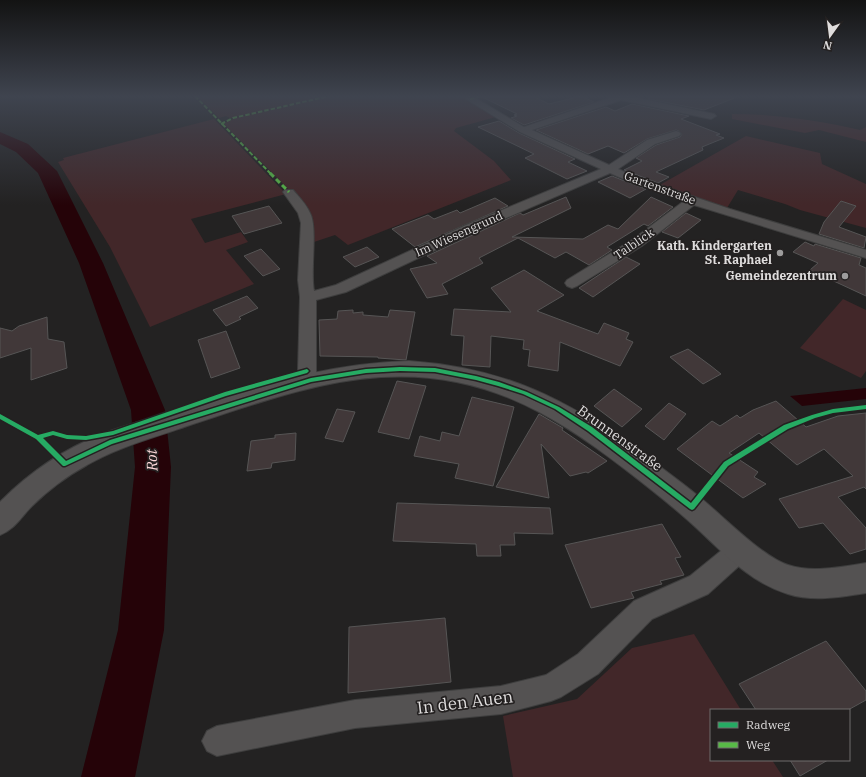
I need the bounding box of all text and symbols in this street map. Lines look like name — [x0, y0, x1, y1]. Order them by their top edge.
north arrow — [810, 16, 850, 56]
text: N — [821, 38, 833, 54]
street label: Gartenstraße — [622, 168, 698, 207]
street label: Im Wiesengrund — [413, 207, 505, 260]
street label: Talblick — [611, 225, 657, 262]
place label: Kath. Kindergarten St. Raphael — [657, 238, 772, 267]
marker: Kath. Kindergarten St. Raphael — [775, 248, 785, 258]
place label: Gemeindezentrum — [725, 268, 837, 283]
marker: Gemeindezentrum — [840, 271, 850, 281]
street label: Brunnenstraße — [574, 401, 666, 475]
water label: Rot — [142, 448, 161, 472]
street label: In den Auen — [416, 685, 514, 719]
legend — [710, 709, 850, 761]
text: Radweg — [746, 717, 791, 732]
text: Weg — [746, 737, 771, 752]

